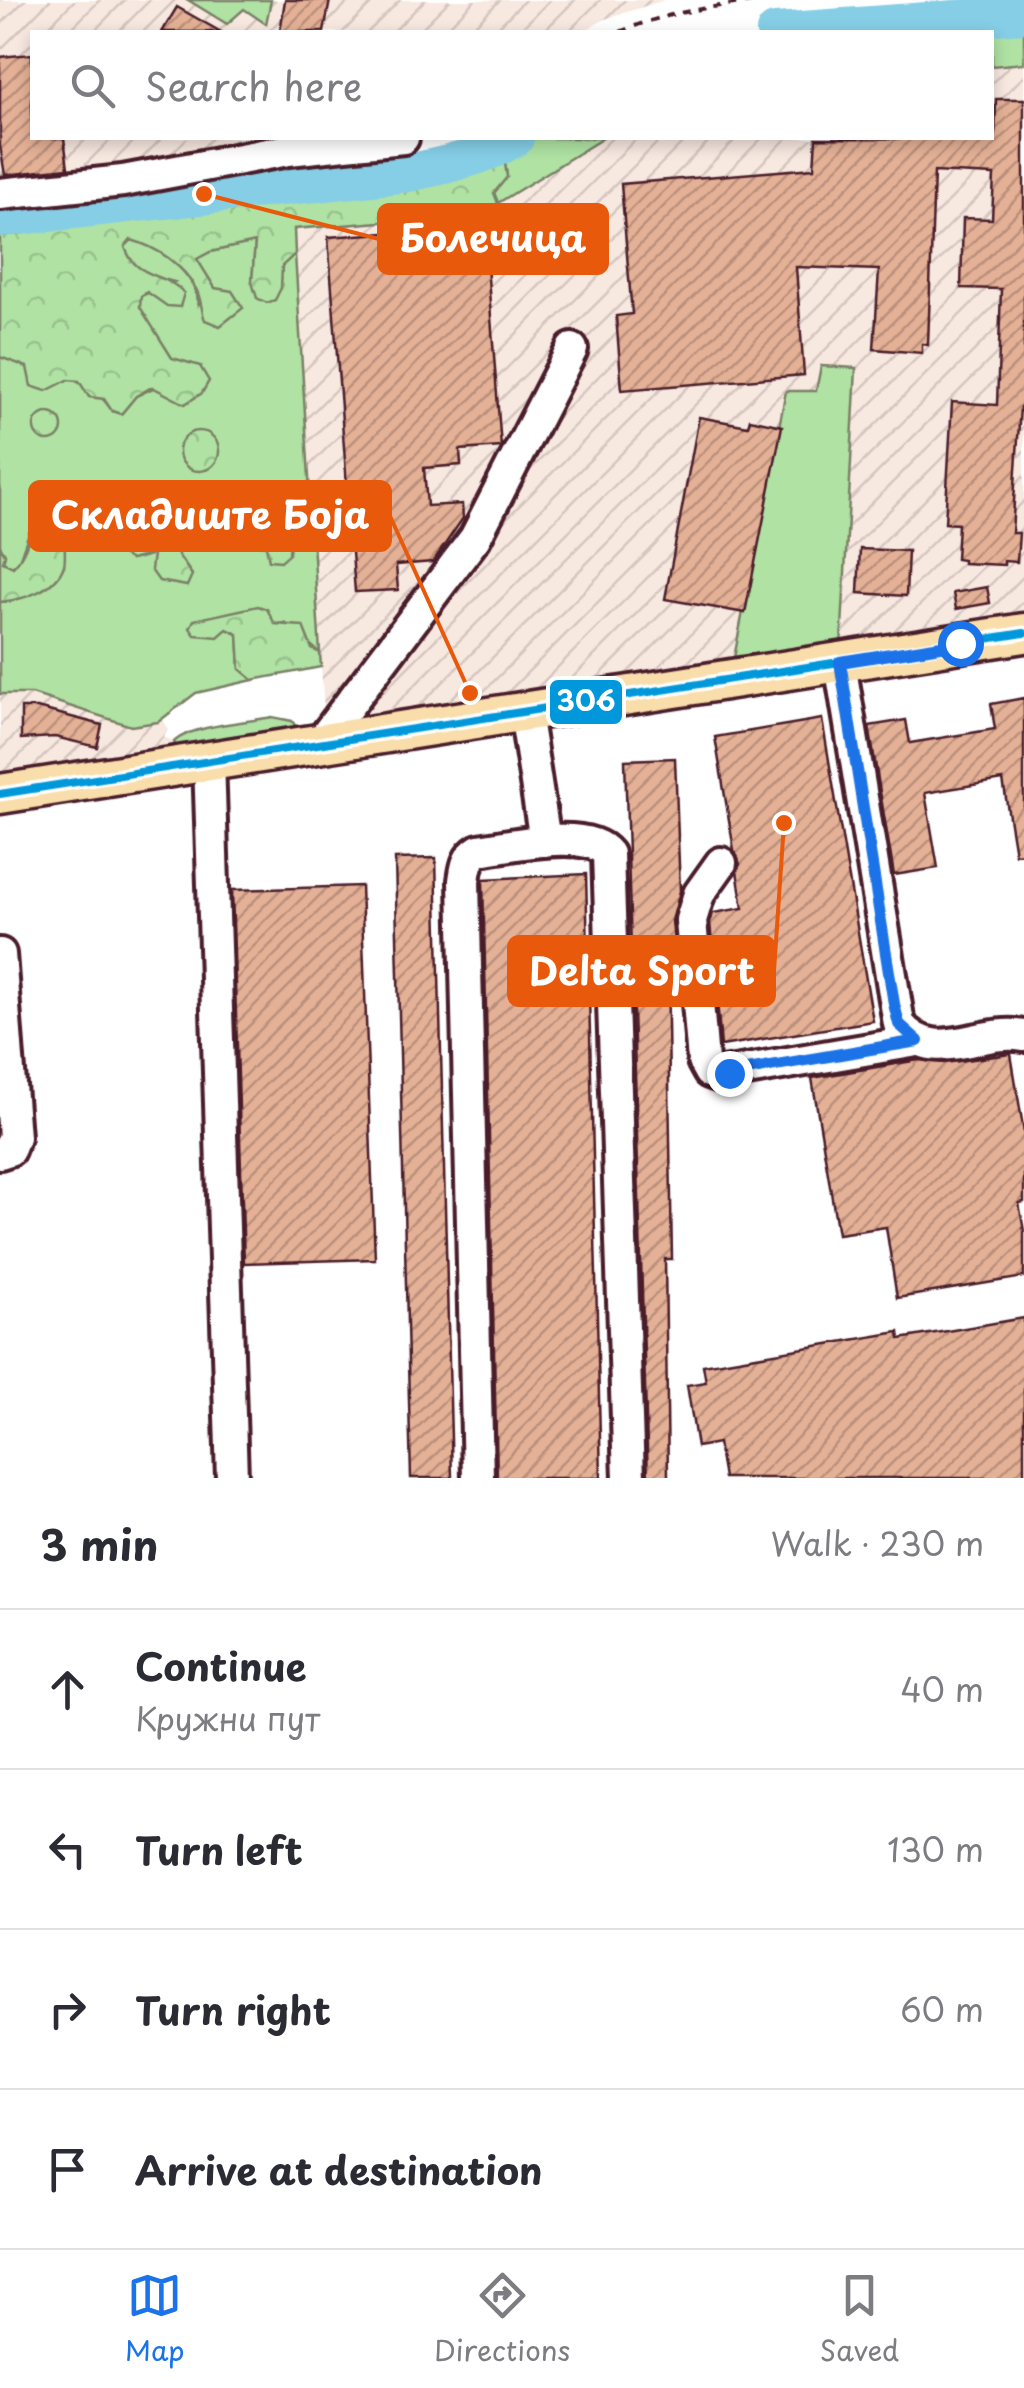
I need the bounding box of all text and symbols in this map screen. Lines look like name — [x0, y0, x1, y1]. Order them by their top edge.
search box — [30, 30, 994, 140]
text: Search here — [145, 57, 362, 114]
icon: search — [65, 58, 120, 113]
callout: Болечица — [379, 205, 607, 273]
text: Болечица — [399, 208, 587, 265]
callout: Складиште Боја — [30, 482, 390, 550]
text: Складиште Боја — [51, 485, 370, 542]
route start — [938, 621, 984, 667]
line badge: 306 — [548, 678, 624, 726]
text: 306 — [557, 678, 615, 721]
callout: Delta Sport — [509, 937, 774, 1005]
text: Delta Sport — [529, 941, 755, 998]
route end — [707, 1051, 753, 1097]
text: 3 min — [40, 1512, 158, 1575]
text: Walk · 230 m — [771, 1519, 984, 1567]
text: Continue — [135, 1637, 306, 1694]
icon: ahead — [40, 1662, 95, 1717]
text: 40 m — [900, 1665, 984, 1713]
text: Кружни пут — [135, 1694, 320, 1742]
text: Turn left — [135, 1821, 303, 1878]
icon: left — [40, 1822, 95, 1877]
text: 130 m — [887, 1825, 984, 1873]
text: Turn right — [135, 1981, 331, 2038]
icon: right — [40, 1982, 95, 2037]
text: 60 m — [900, 1985, 984, 2033]
text: Arrive at destination — [135, 2141, 543, 2198]
icon: arrive — [40, 2142, 95, 2197]
tab: Map — [125, 2268, 185, 2371]
tab: Directions — [434, 2268, 570, 2371]
tab: Saved — [820, 2268, 899, 2371]

